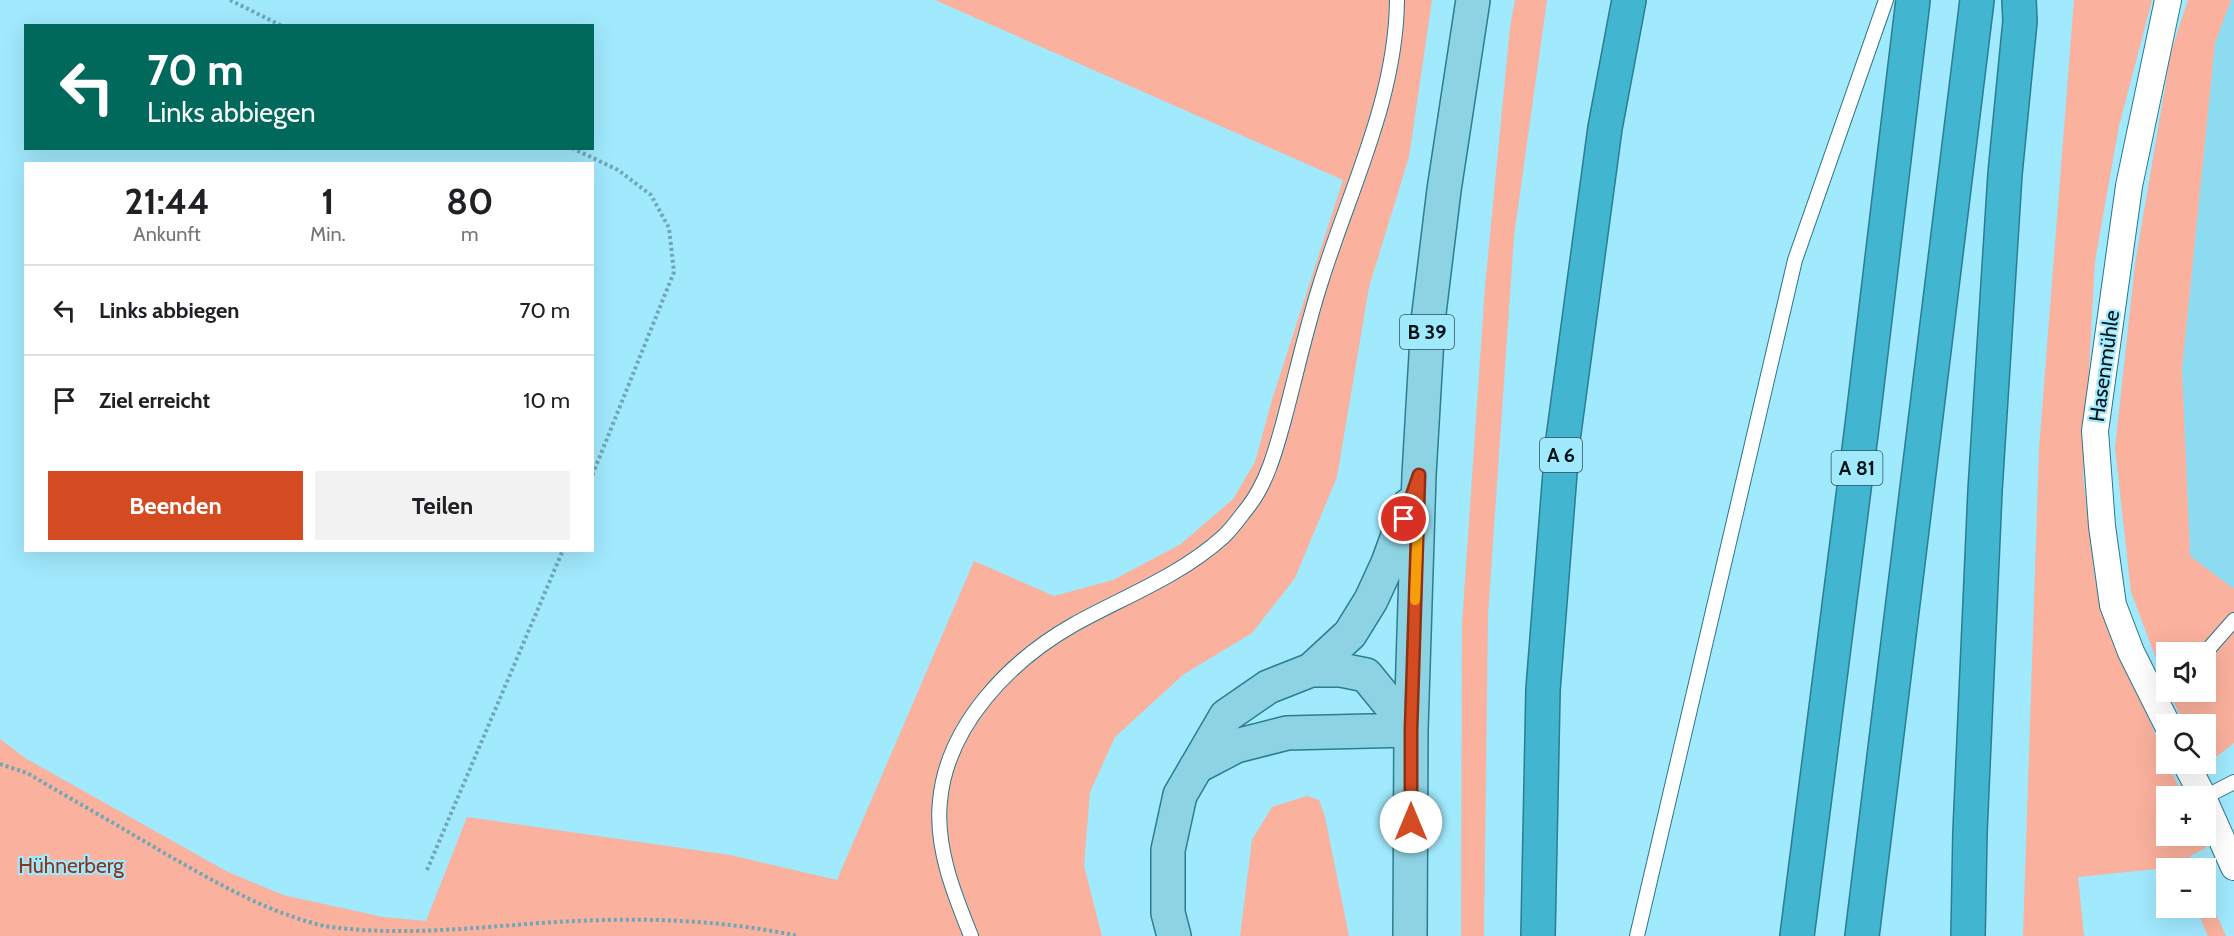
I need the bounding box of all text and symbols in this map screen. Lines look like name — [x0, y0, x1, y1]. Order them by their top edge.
text: 70 m — [147, 44, 244, 96]
icon: left — [48, 48, 126, 126]
text: Links abbiegen — [147, 96, 316, 129]
text: 21:44 — [125, 179, 210, 223]
text: 1 — [321, 179, 335, 223]
text: 80 — [446, 179, 493, 223]
text: Ankunft — [133, 222, 201, 246]
text: Min. — [310, 222, 346, 246]
text: m — [461, 222, 479, 246]
icon: left — [48, 294, 81, 327]
text: Links abbiegen — [99, 297, 239, 324]
text: 70 m — [520, 297, 570, 324]
street label: Hasenmühle — [2084, 308, 2124, 423]
road number: B 39 — [1400, 315, 1454, 349]
icon: arrive — [48, 384, 81, 417]
text: Ziel erreicht — [99, 387, 210, 414]
text: 10 m — [523, 387, 570, 414]
road number: A 6 — [1540, 438, 1582, 472]
road number: A 81 — [1832, 451, 1882, 485]
button: Beenden — [48, 471, 303, 540]
button: Teilen — [315, 471, 570, 540]
pin — [1378, 493, 1429, 544]
icon: arrive — [1387, 502, 1420, 535]
map controls — [2156, 642, 2216, 918]
button: sound — [2156, 642, 2216, 702]
button: search — [2156, 714, 2216, 774]
button: + — [2156, 786, 2216, 846]
position arrow — [1379, 790, 1443, 854]
park label: Hühnerberg — [18, 853, 124, 878]
button: − — [2156, 858, 2216, 918]

